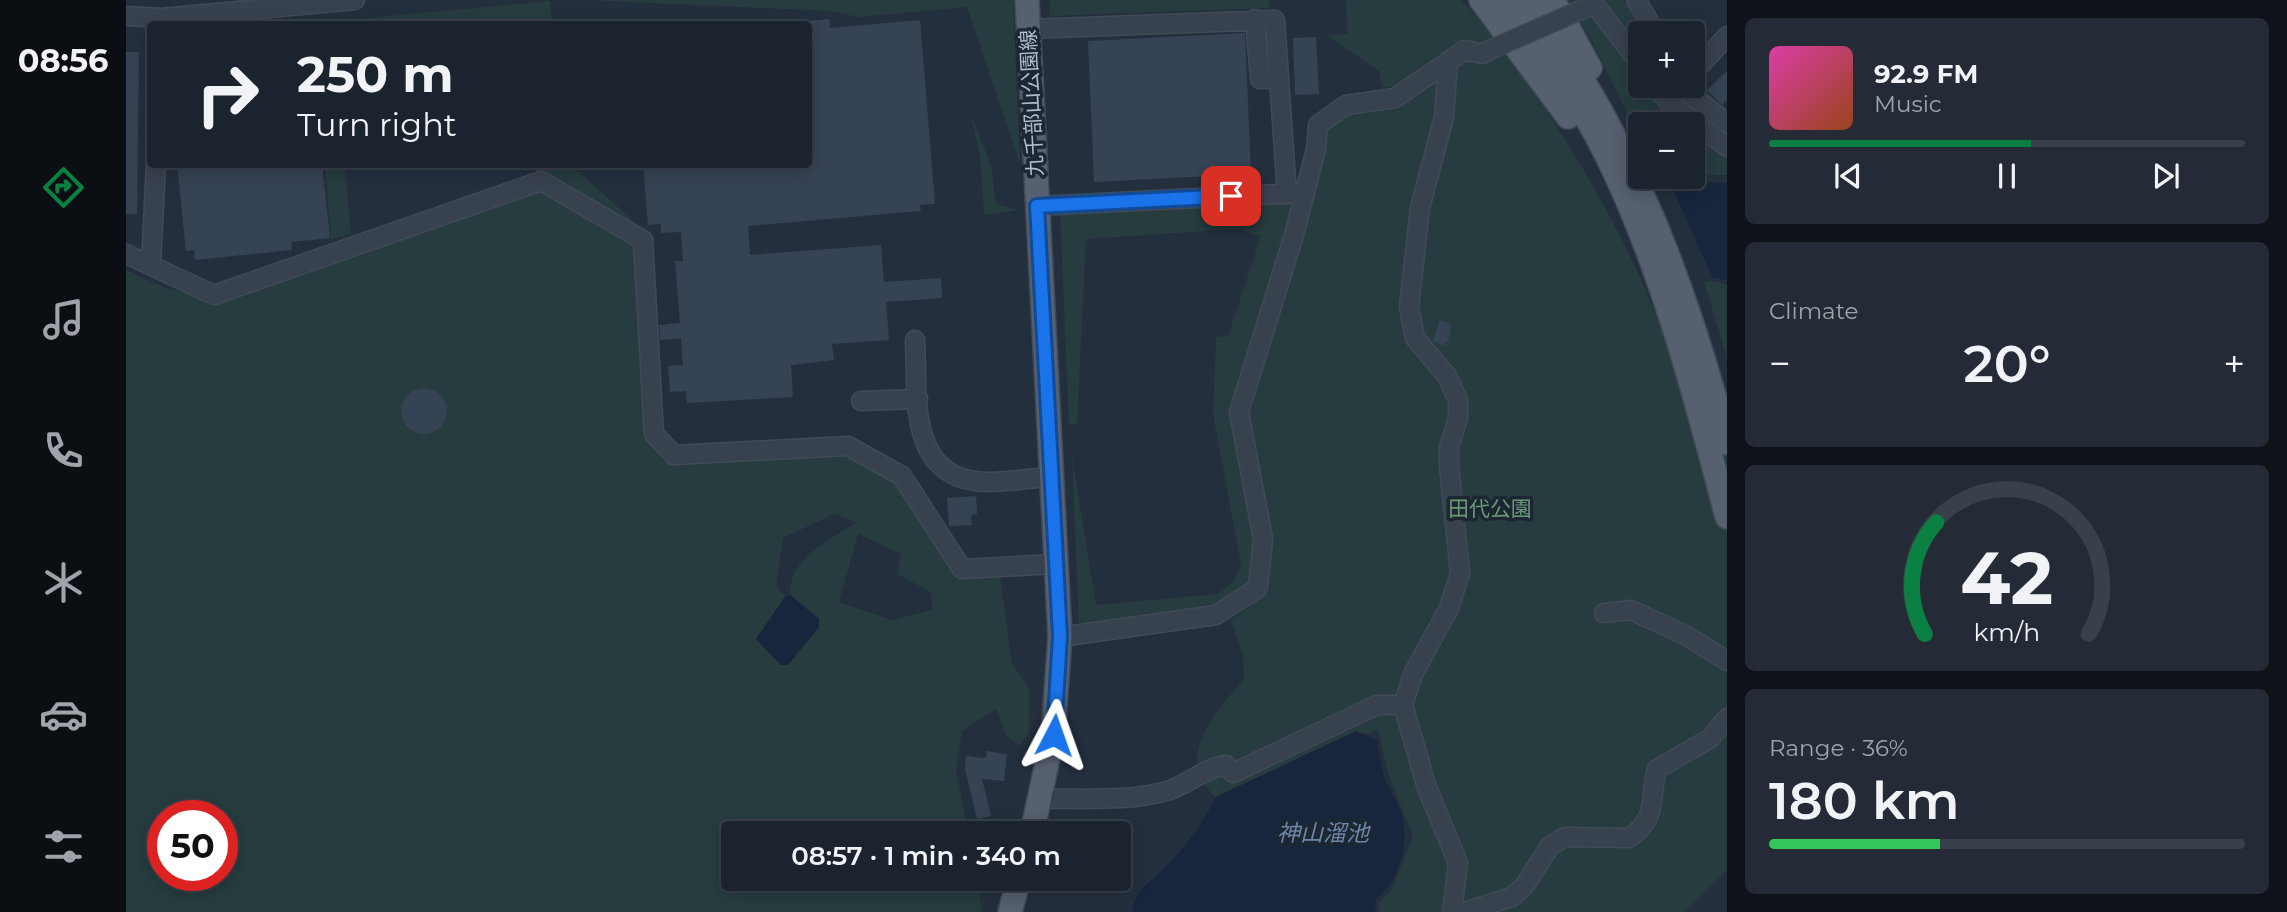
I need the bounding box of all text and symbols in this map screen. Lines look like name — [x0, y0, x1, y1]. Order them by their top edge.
map controls — [1628, 21, 1705, 189]
button: + — [1628, 21, 1705, 98]
street label: 九千部山公園線 — [1015, 29, 1048, 177]
text: 08:56 — [18, 41, 108, 80]
text: 250 m — [297, 45, 454, 104]
icon: right — [182, 49, 273, 140]
text: 92.9 FM — [1874, 58, 1978, 90]
text: Music — [1874, 90, 1942, 118]
text: Turn right — [297, 105, 457, 144]
button: − — [1628, 112, 1705, 189]
icon: previous — [1829, 157, 1867, 195]
icon: pause — [1988, 157, 2026, 195]
icon: next — [2147, 157, 2185, 195]
icon: directions — [39, 163, 88, 212]
pin — [1201, 166, 1261, 226]
icon: arrive — [1212, 177, 1250, 215]
icon: music — [39, 295, 88, 344]
text: Climate — [1769, 297, 1858, 325]
text: 20° — [1963, 332, 2051, 395]
text: − — [1769, 340, 1791, 387]
text: + — [2223, 340, 2245, 387]
icon: phone — [39, 426, 88, 475]
park label: 田代公園 — [1448, 496, 1532, 521]
text: 42 — [1960, 534, 2054, 622]
icon: climate — [39, 558, 88, 607]
text: km/h — [1974, 617, 2040, 647]
icon: car — [39, 690, 88, 739]
position arrow — [1017, 698, 1091, 772]
text: Range · 36% — [1769, 734, 1908, 762]
text: 180 km — [1769, 769, 1960, 832]
speed limit sign: 50 — [147, 800, 238, 891]
water label: 神山溜池 — [1277, 819, 1371, 847]
icon: filters — [39, 822, 88, 871]
text: 08:57 · 1 min · 340 m — [791, 840, 1061, 872]

